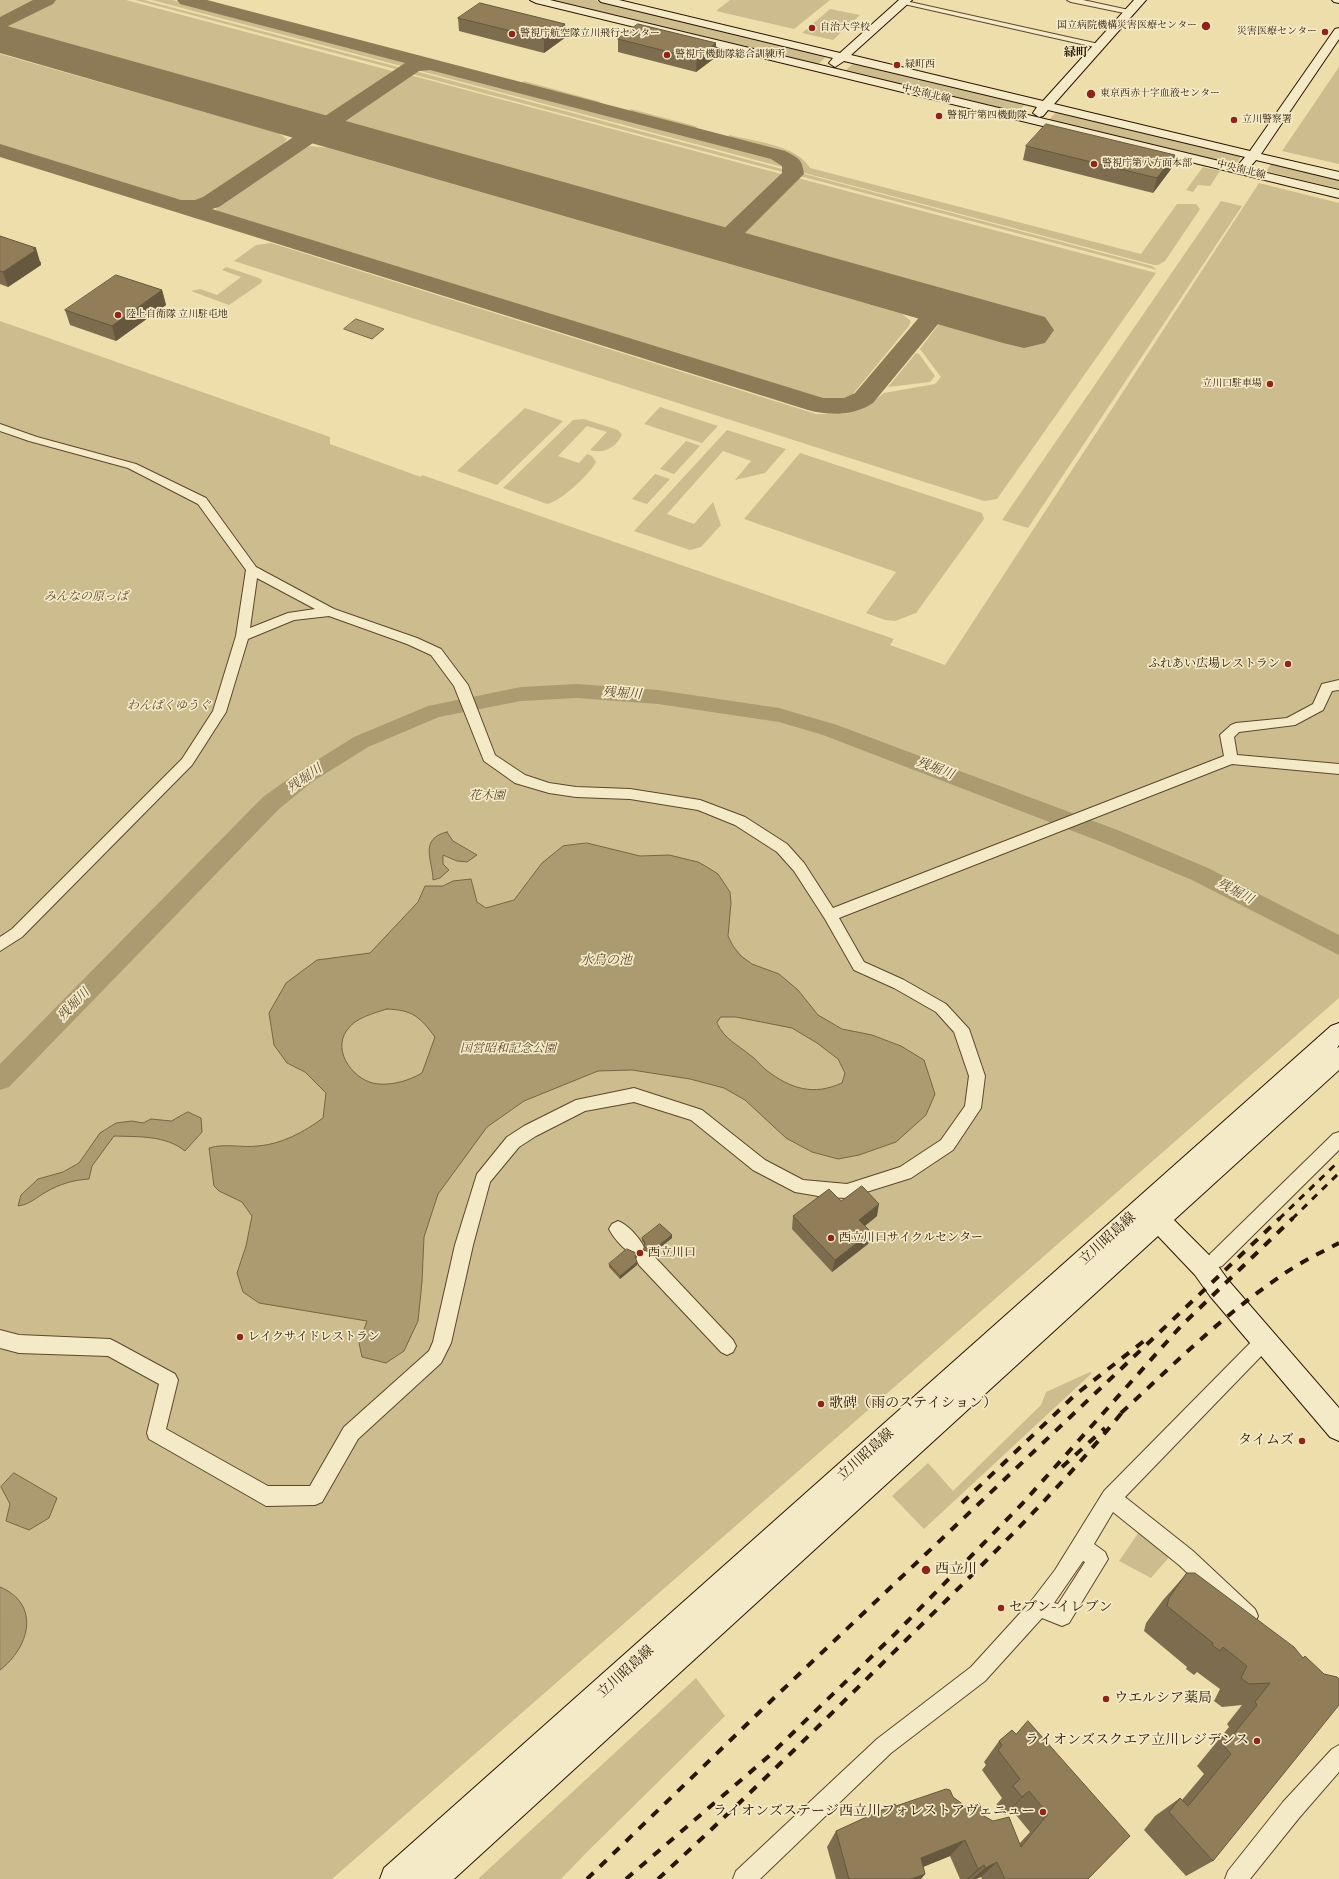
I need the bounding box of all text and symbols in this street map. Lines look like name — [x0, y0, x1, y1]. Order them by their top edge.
place label: 国立病院機構災害医療センター — [1057, 20, 1197, 32]
marker: 国立病院機構災害医療センター — [1200, 20, 1212, 32]
place label: 自治大学校 — [820, 22, 870, 34]
marker: 自治大学校 — [807, 23, 817, 33]
place label: 災害医療センター — [1237, 26, 1317, 38]
marker: 災害医療センター — [1320, 27, 1330, 37]
place label: 警視庁航空隊立川飛行センター — [520, 28, 660, 40]
marker: 警視庁航空隊立川飛行センター — [507, 29, 517, 39]
district label: 緑町 — [1064, 46, 1088, 60]
place label: 警視庁機動隊総合訓練所 — [675, 49, 785, 61]
marker: 警視庁機動隊総合訓練所 — [662, 50, 672, 60]
place label: 緑町西 — [905, 59, 935, 71]
marker: 緑町西 — [892, 60, 902, 70]
street label: 中央南北線 — [900, 82, 952, 106]
marker: 東京西赤十字血液センター — [1085, 88, 1097, 100]
place label: 東京西赤十字血液センター — [1100, 88, 1220, 100]
place label: 警視庁第四機動隊 — [947, 110, 1027, 122]
marker: 警視庁第四機動隊 — [934, 111, 944, 121]
place label: 立川警察署 — [1242, 114, 1292, 126]
marker: 立川警察署 — [1229, 115, 1239, 125]
place label: 警視庁第八方面本部 — [1102, 158, 1192, 170]
street label: 中央南北線 — [1215, 158, 1267, 182]
marker: 警視庁第八方面本部 — [1089, 159, 1099, 169]
place label: 陸上自衛隊 立川駐屯地 — [126, 309, 228, 321]
marker: 陸上自衛隊 立川駐屯地 — [113, 310, 123, 320]
place label: 立川口駐車場 — [1202, 378, 1262, 390]
marker: 立川口駐車場 — [1265, 379, 1275, 389]
park label: みんなの原っぱ — [44, 590, 128, 604]
place label: ふれあい広場レストラン — [1148, 657, 1280, 671]
marker: ふれあい広場レストラン — [1283, 659, 1293, 669]
water label: 残堀川 — [602, 685, 642, 703]
park label: わんぱくゆうぐ — [127, 699, 211, 713]
water label: 残堀川 — [914, 755, 956, 783]
water label: 残堀川 — [285, 761, 325, 797]
park label: 花木園 — [469, 789, 505, 803]
water label: 残堀川 — [1214, 876, 1256, 908]
water label: 水鳥の池 — [580, 953, 632, 969]
water label: 残堀川 — [55, 986, 93, 1024]
park label: 国営昭和記念公園 — [460, 1042, 556, 1056]
street label: 立川昭島線 — [1076, 1209, 1140, 1269]
place label: 西立川口サイクルセンター — [839, 1231, 983, 1245]
marker: 西立川口サイクルセンター — [826, 1233, 836, 1243]
place label: 西立川口 — [648, 1246, 696, 1260]
marker: 西立川口 — [635, 1248, 645, 1258]
place label: レイクサイドレストラン — [248, 1330, 380, 1344]
marker: レイクサイドレストラン — [235, 1332, 245, 1342]
place label: 歌碑（雨のステイション） — [829, 1396, 997, 1412]
marker: 歌碑（雨のステイション） — [816, 1399, 826, 1409]
street label: 立川昭島線 — [834, 1425, 898, 1485]
place label: タイムズ — [1238, 1433, 1294, 1449]
marker: タイムズ — [1297, 1436, 1307, 1446]
place label: 西立川 — [935, 1562, 977, 1578]
marker: 西立川 — [920, 1564, 932, 1576]
place label: セブン-イレブン — [1009, 1600, 1113, 1616]
marker: セブン-イレブン — [996, 1603, 1006, 1613]
street label: 立川昭島線 — [594, 1642, 658, 1702]
place label: ウエルシア薬局 — [1114, 1691, 1212, 1707]
marker: ウエルシア薬局 — [1101, 1694, 1111, 1704]
place label: ライオンズスクエア立川レジデンス — [1025, 1733, 1249, 1749]
marker: ライオンズスクエア立川レジデンス — [1252, 1736, 1262, 1746]
place label: ライオンズステージ西立川フォレストアヴェニュー — [713, 1804, 1035, 1820]
marker: ライオンズステージ西立川フォレストアヴェニュー — [1038, 1807, 1048, 1817]

